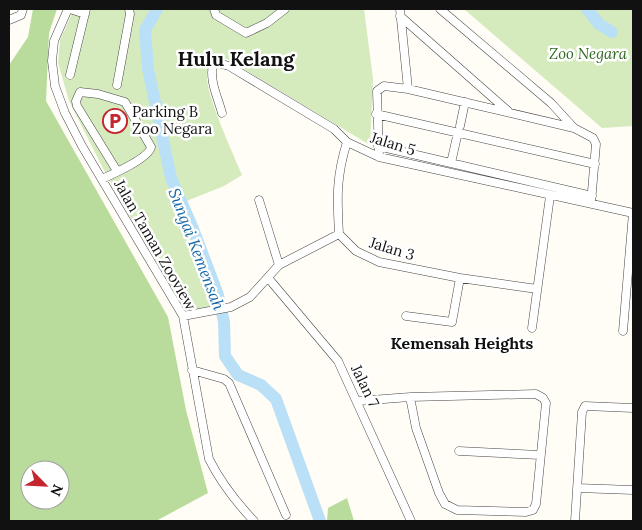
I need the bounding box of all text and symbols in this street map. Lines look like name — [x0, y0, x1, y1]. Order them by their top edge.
park label: Zoo Negara — [549, 44, 628, 63]
district label: Hulu Kelang — [178, 46, 295, 71]
place label: Parking B Zoo Negara — [132, 102, 212, 138]
parking icon: Parking B Zoo Negara — [102, 108, 128, 134]
street label: Jalan 5 — [367, 127, 418, 159]
street label: Jalan Taman Zooview — [110, 175, 201, 313]
water label: Sungai Kemensah — [165, 185, 229, 313]
street label: Jalan 3 — [366, 232, 417, 264]
district label: Kemensah Heights — [391, 333, 534, 353]
street label: Jalan 7 — [347, 361, 384, 410]
north arrow — [20, 460, 70, 510]
text: N — [46, 482, 67, 499]

